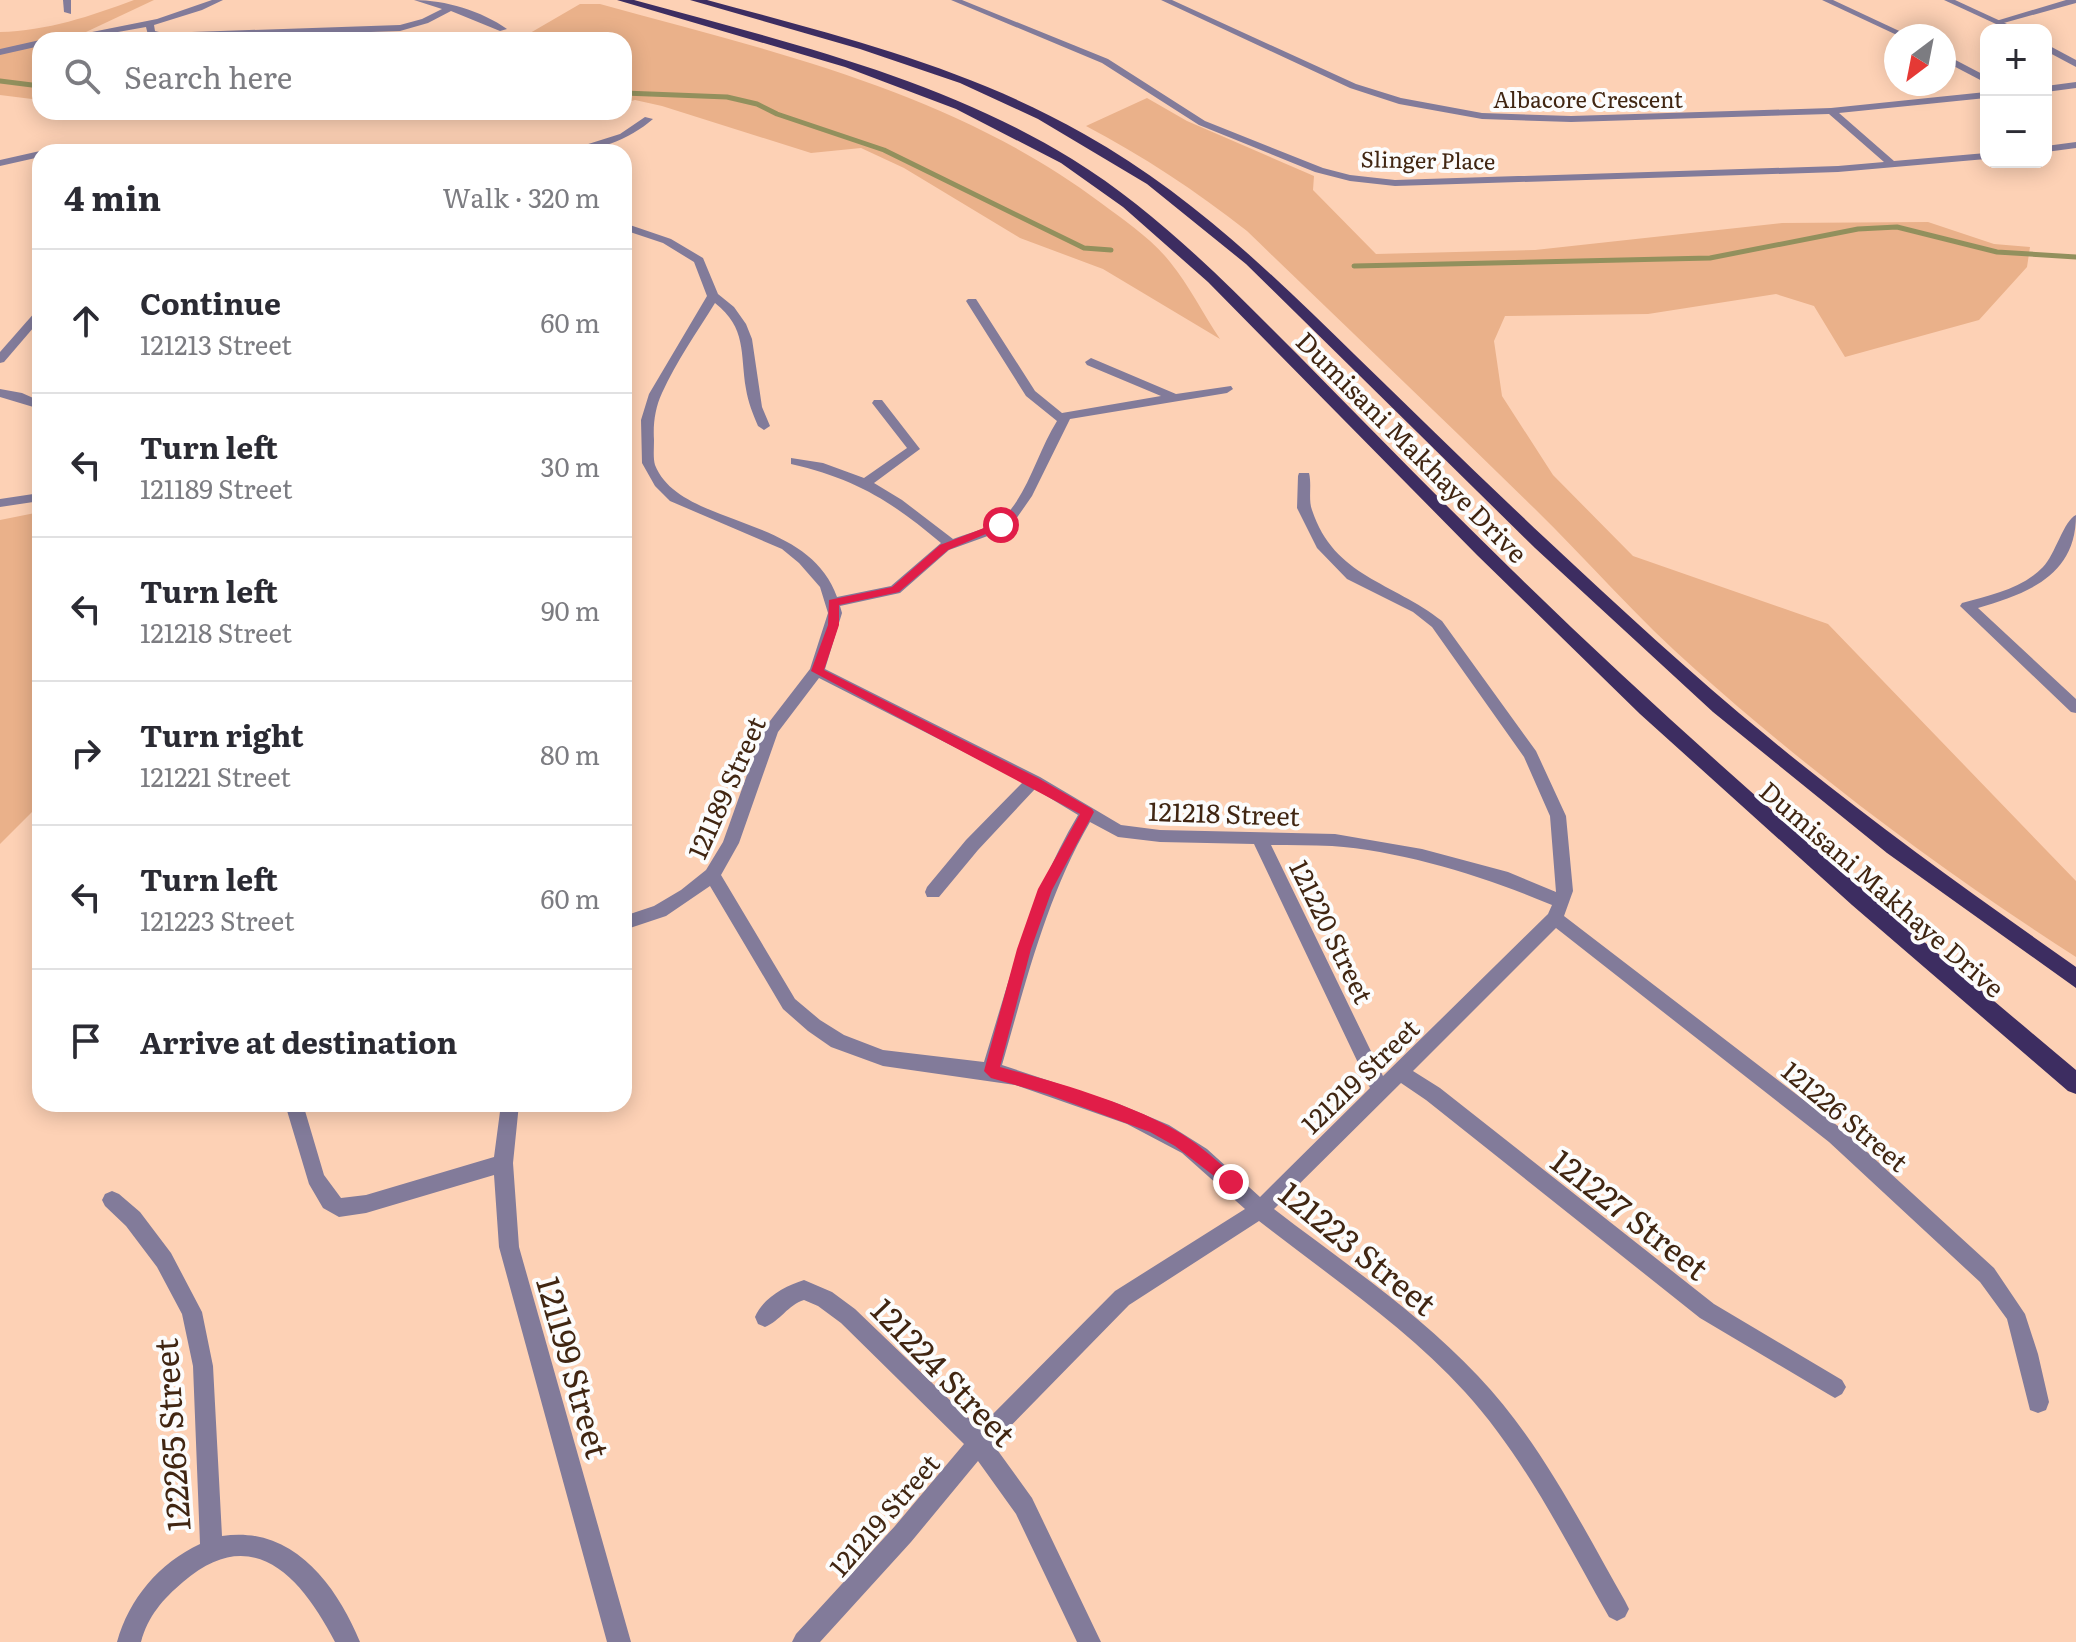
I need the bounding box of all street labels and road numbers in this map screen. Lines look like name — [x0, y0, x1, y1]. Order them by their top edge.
street label: Albacore Crescent — [1493, 82, 1683, 115]
street label: Slinger Place — [1360, 141, 1496, 177]
street label: Dumisani Makhaye Drive — [1288, 321, 1538, 571]
street label: 121189 Street — [676, 709, 774, 865]
street label: Dumisani Makhaye Drive — [1752, 770, 2014, 1006]
street label: 121218 Street — [1147, 790, 1301, 834]
street label: 121220 Street — [1281, 853, 1385, 1010]
street label: 121219 Street — [1291, 1008, 1427, 1142]
street label: 121226 Street — [1774, 1050, 1918, 1180]
street label: 121227 Street — [1542, 1136, 1720, 1290]
street label: 121223 Street — [1270, 1169, 1448, 1325]
street label: 121199 Street — [526, 1271, 624, 1463]
street label: 121224 Street — [862, 1286, 1028, 1456]
street label: 122265 Street — [139, 1337, 201, 1533]
street label: 121219 Street — [819, 1444, 948, 1584]

